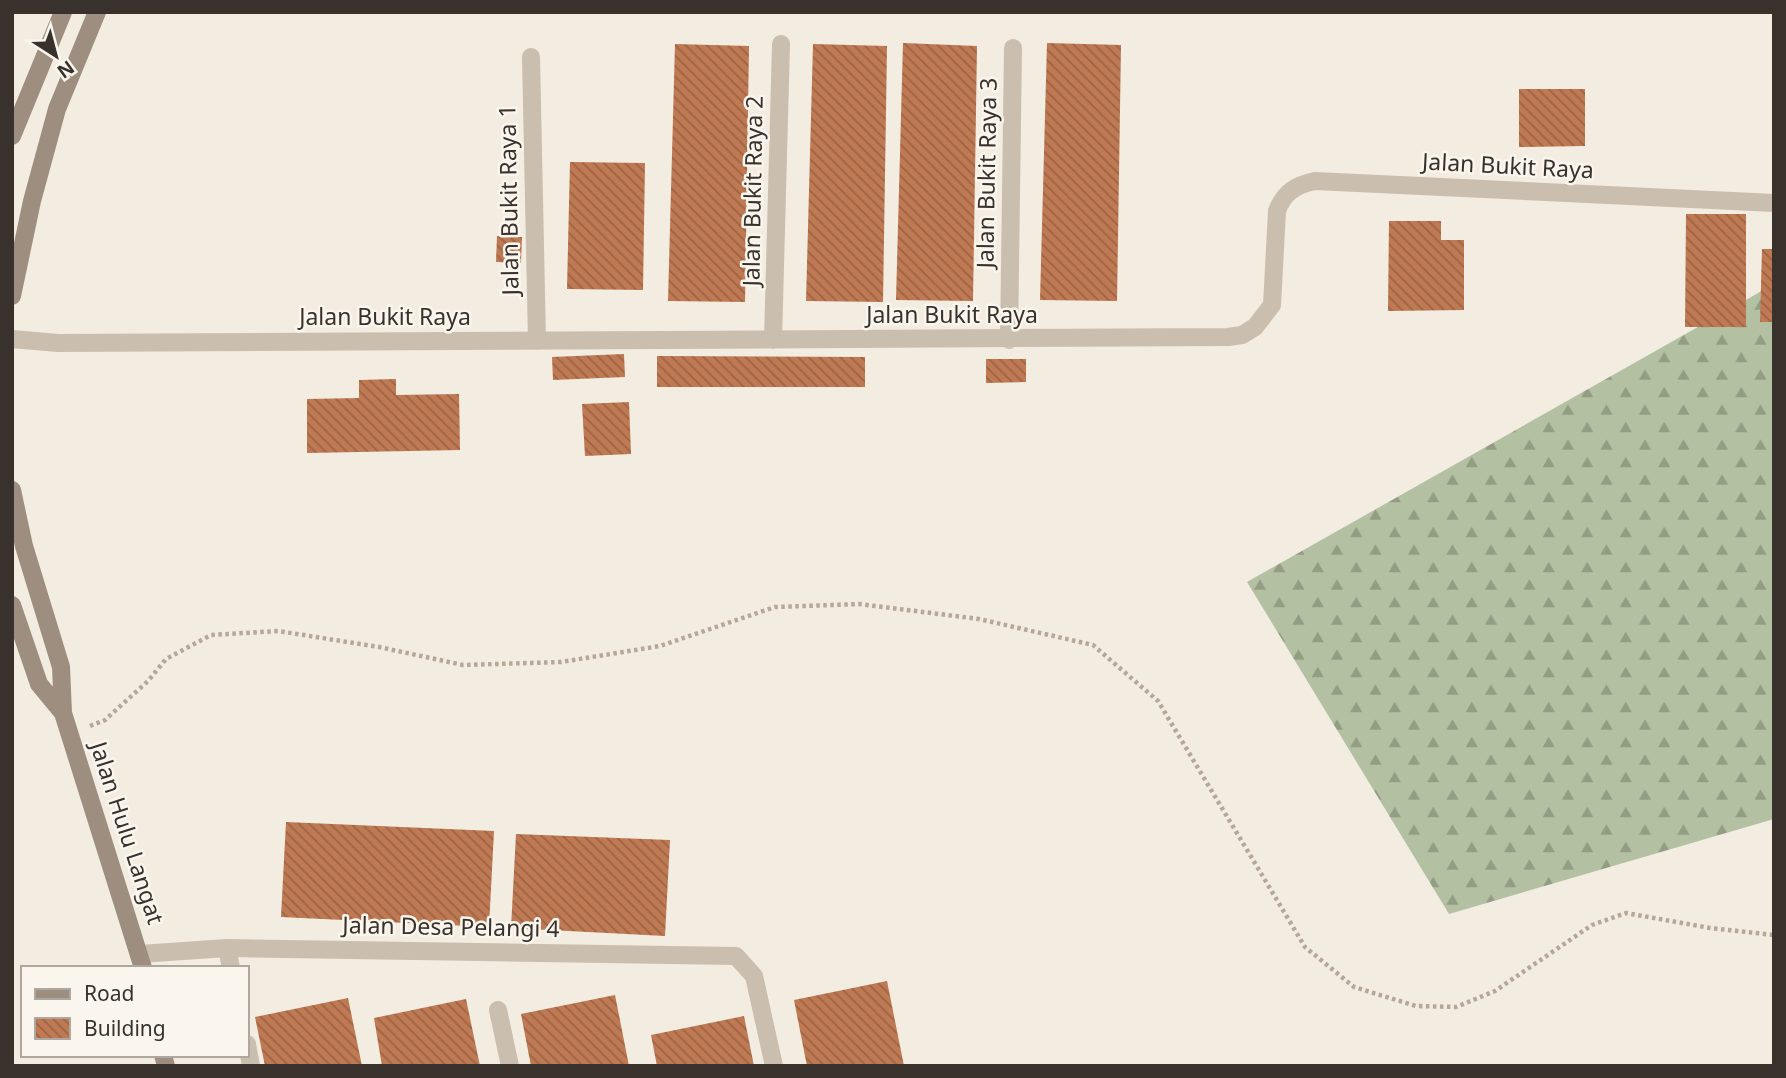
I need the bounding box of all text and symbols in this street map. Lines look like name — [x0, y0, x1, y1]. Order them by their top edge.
north arrow — [21, 21, 91, 91]
text: N — [52, 55, 80, 85]
street label: Jalan Bukit Raya 3 — [968, 77, 1004, 271]
street label: Jalan Bukit Raya 2 — [734, 95, 770, 289]
street label: Jalan Bukit Raya 1 — [490, 104, 526, 298]
street label: Jalan Bukit Raya — [1419, 144, 1595, 185]
street label: Jalan Bukit Raya — [864, 298, 1038, 330]
street label: Jalan Bukit Raya — [297, 300, 471, 332]
street label: Jalan Hulu Langat — [83, 735, 173, 928]
street label: Jalan Desa Pelangi 4 — [340, 908, 560, 944]
legend — [21, 966, 248, 1057]
text: Road — [84, 979, 134, 1007]
text: Building — [84, 1014, 166, 1042]

